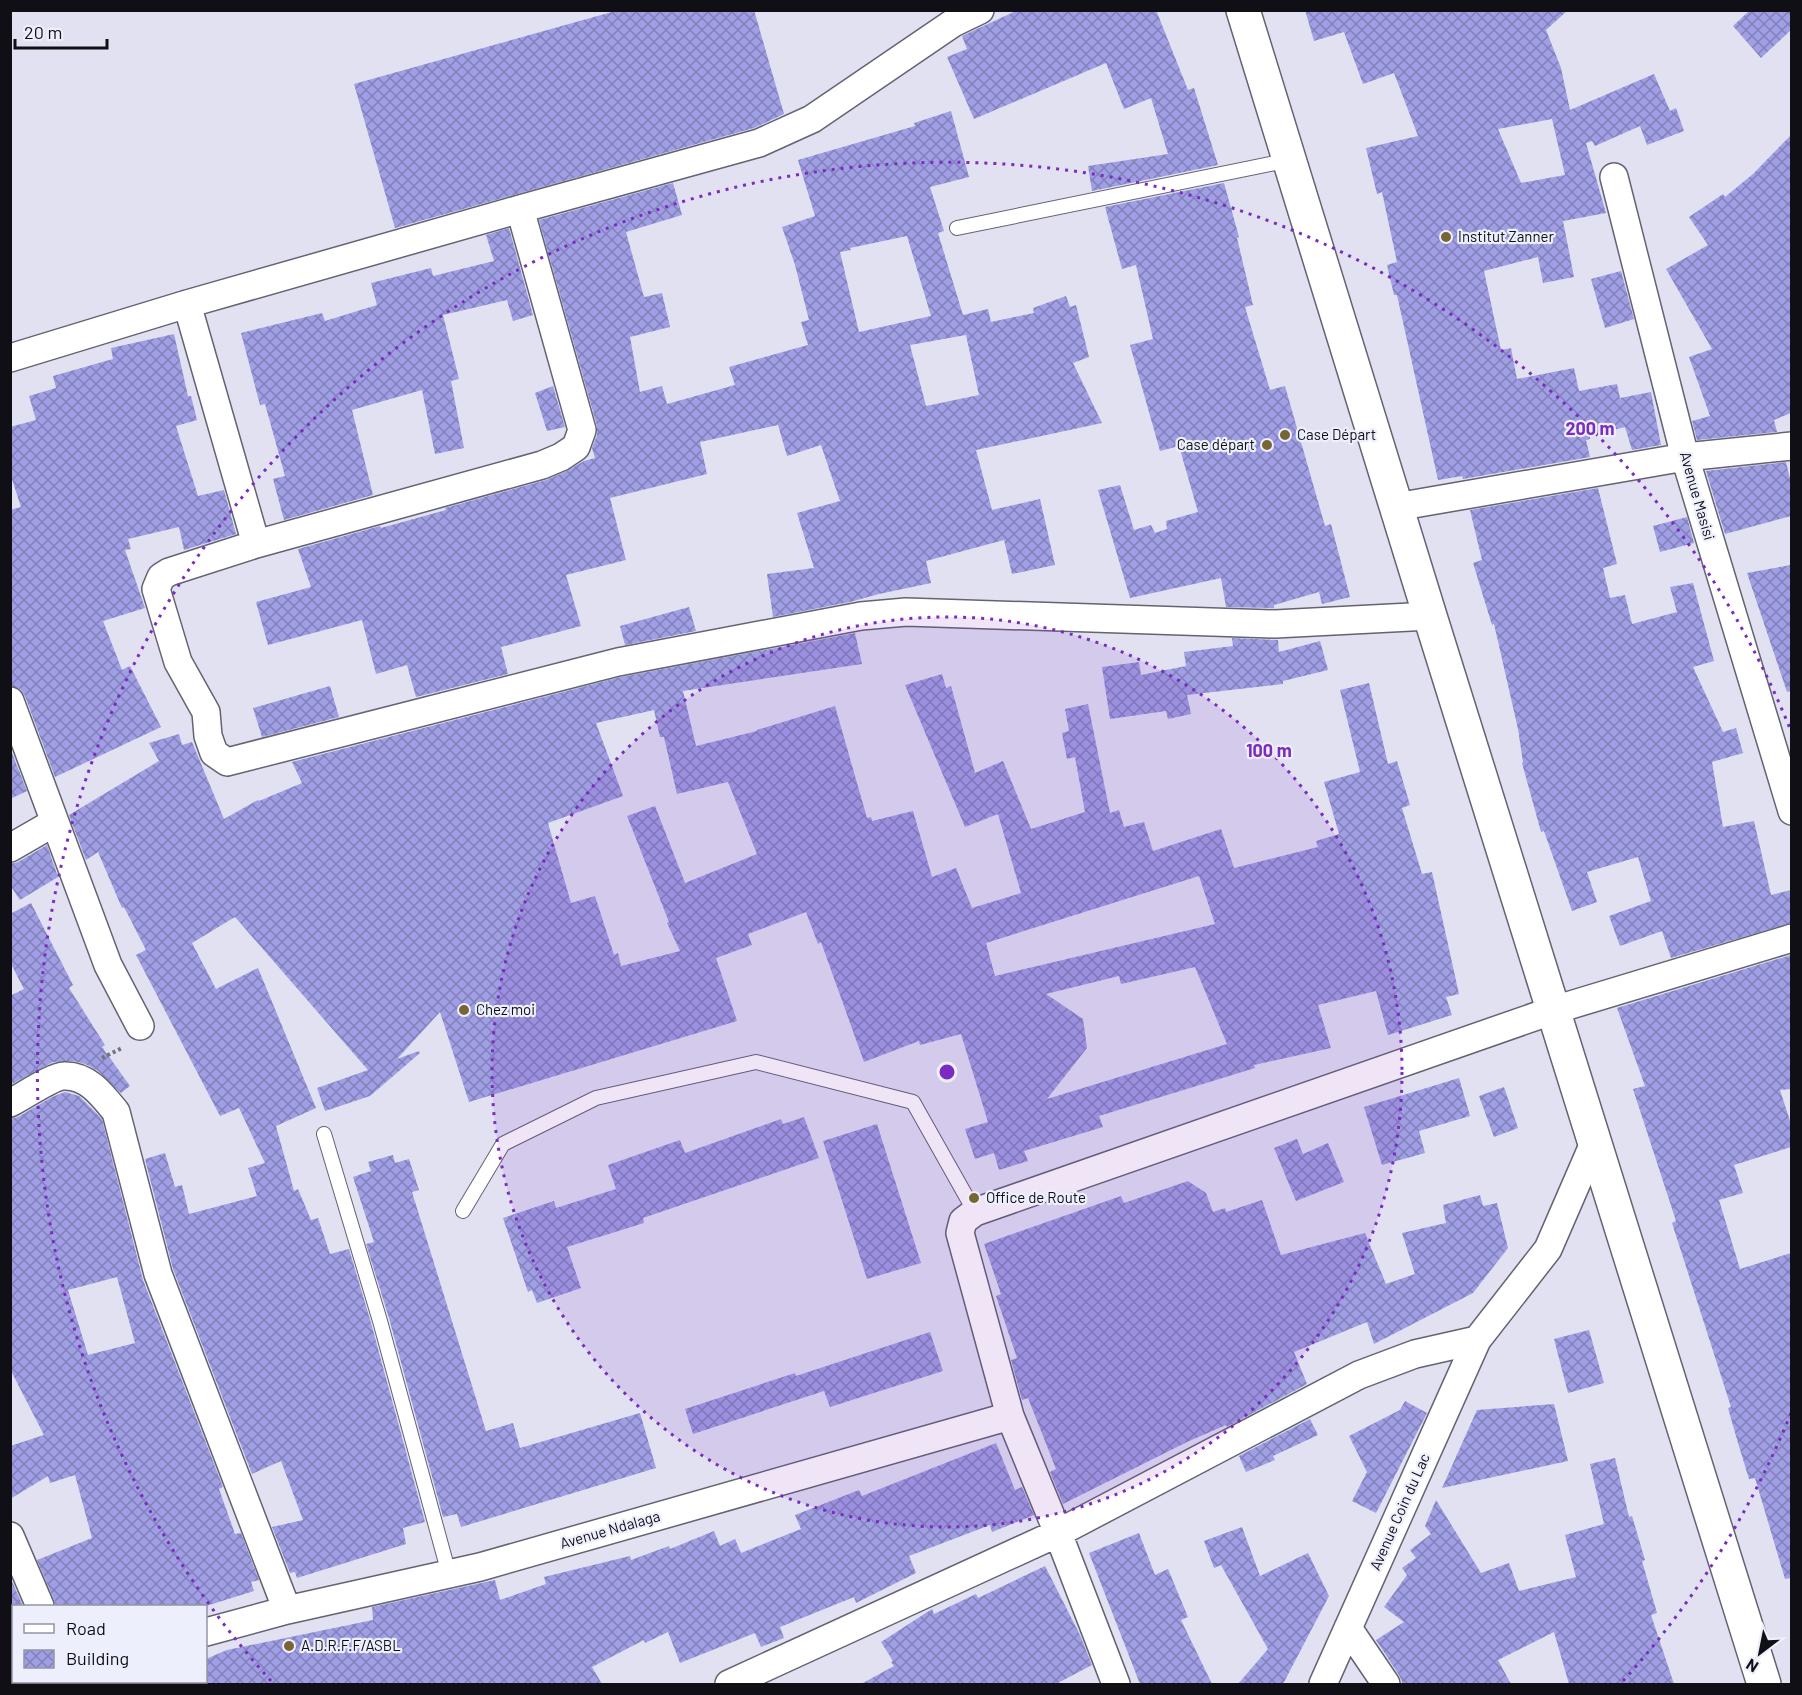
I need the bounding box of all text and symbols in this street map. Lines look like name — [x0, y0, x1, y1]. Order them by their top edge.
scale bar — [15, 12, 106, 50]
text: 20 m — [24, 21, 62, 43]
place label: Institut Zanner — [1458, 227, 1554, 245]
marker: Institut Zanner — [1439, 230, 1453, 244]
text: 200 m — [1565, 417, 1615, 439]
place label: Case Départ — [1297, 425, 1376, 443]
marker: Case Départ — [1278, 428, 1292, 442]
place label: Case départ — [1177, 435, 1255, 453]
marker: Case départ — [1260, 438, 1274, 452]
street label: Avenue Masisi — [1677, 449, 1719, 542]
text: 100 m — [1246, 739, 1292, 761]
place label: Chez moi — [476, 1000, 535, 1018]
marker: Chez moi — [457, 1003, 471, 1017]
centre of rings — [937, 1062, 957, 1082]
place label: Office de Route — [986, 1188, 1086, 1206]
marker: Office de Route — [967, 1191, 981, 1205]
street label: Avenue Coin du Lac — [1365, 1450, 1433, 1573]
street label: Avenue Ndalaga — [558, 1506, 662, 1552]
legend — [12, 1605, 207, 1683]
text: Road — [66, 1617, 106, 1639]
north arrow — [1730, 1623, 1790, 1683]
place label: A.D.R.F.F/ASBL — [301, 1636, 401, 1654]
marker: A.D.R.F.F/ASBL — [282, 1639, 296, 1653]
text: Building — [66, 1647, 129, 1669]
text: N — [1742, 1655, 1761, 1677]

